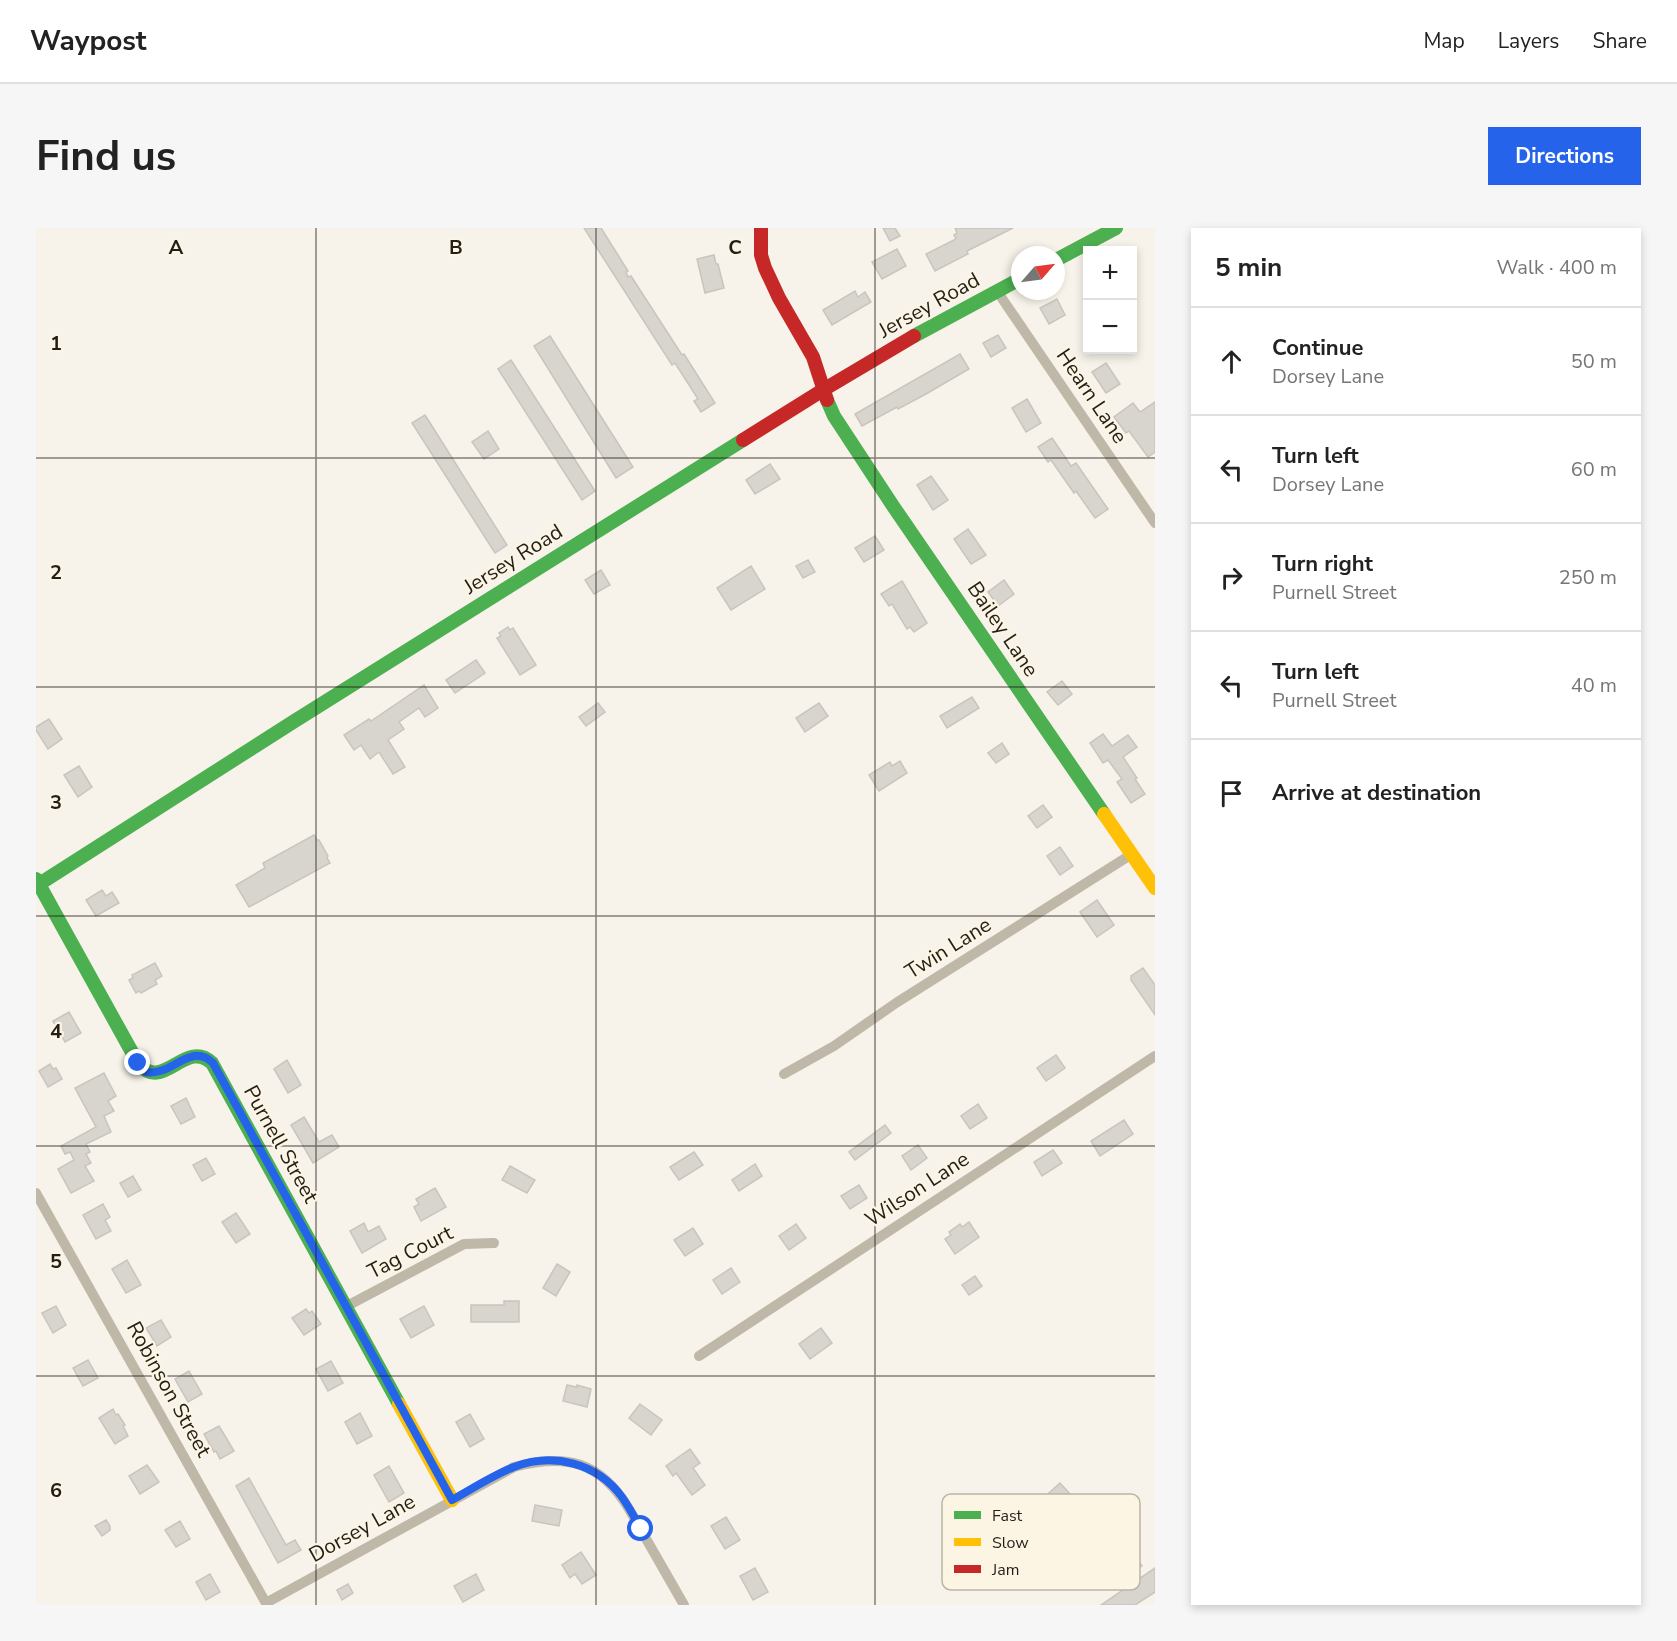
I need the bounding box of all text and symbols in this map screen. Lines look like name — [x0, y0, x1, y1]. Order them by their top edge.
text: Waypost — [30, 22, 147, 60]
text: Map — [1423, 27, 1465, 55]
text: Layers — [1498, 27, 1559, 55]
text: Share — [1592, 27, 1647, 55]
button: Directions — [1488, 127, 1641, 185]
text: Find us — [36, 128, 176, 185]
text: A — [169, 234, 184, 261]
text: B — [449, 234, 463, 261]
text: C — [728, 234, 742, 261]
north arrow — [1011, 246, 1065, 300]
map controls — [1083, 246, 1137, 354]
button: + — [1083, 246, 1137, 300]
text: 5 min — [1215, 250, 1282, 285]
text: Walk · 400 m — [1497, 254, 1617, 281]
street label: Jersey Road — [873, 266, 985, 345]
button: − — [1083, 300, 1137, 354]
text: 1 — [50, 330, 62, 357]
text: Continue — [1272, 333, 1363, 363]
street label: Hearn Lane — [1050, 343, 1134, 449]
icon: ahead — [1215, 345, 1248, 378]
text: 50 m — [1571, 348, 1617, 375]
text: Dorsey Lane — [1272, 363, 1384, 390]
text: Turn left — [1272, 441, 1359, 471]
icon: left — [1215, 453, 1248, 486]
text: 60 m — [1571, 456, 1617, 483]
text: Dorsey Lane — [1272, 471, 1384, 498]
street label: Jersey Road — [457, 518, 568, 601]
text: Turn right — [1272, 549, 1373, 579]
text: 2 — [50, 559, 62, 586]
icon: right — [1215, 561, 1248, 594]
text: 250 m — [1559, 564, 1617, 591]
street label: Bailey Lane — [961, 576, 1045, 682]
text: Purnell Street — [1272, 579, 1396, 606]
text: Turn left — [1272, 657, 1359, 687]
icon: left — [1215, 669, 1248, 702]
text: 40 m — [1571, 672, 1617, 699]
text: Purnell Street — [1272, 687, 1396, 714]
icon: arrive — [1215, 777, 1248, 810]
text: Arrive at destination — [1272, 778, 1481, 808]
text: 3 — [50, 789, 62, 816]
street label: Twin Lane — [900, 910, 996, 986]
text: 4 — [50, 1018, 62, 1045]
route end — [124, 1049, 150, 1075]
street label: Purnell Street — [237, 1080, 325, 1209]
street label: Wilson Lane — [860, 1145, 974, 1233]
street label: Tag Court — [363, 1218, 458, 1285]
text: 5 — [50, 1248, 62, 1275]
street label: Robinson Street — [120, 1316, 218, 1462]
text: 6 — [50, 1477, 62, 1504]
street label: Dorsey Lane — [304, 1487, 420, 1569]
legend — [942, 1494, 1140, 1590]
text: Fast — [992, 1505, 1023, 1527]
route start — [627, 1515, 653, 1541]
text: Slow — [992, 1532, 1029, 1554]
text: Jam — [991, 1559, 1019, 1581]

